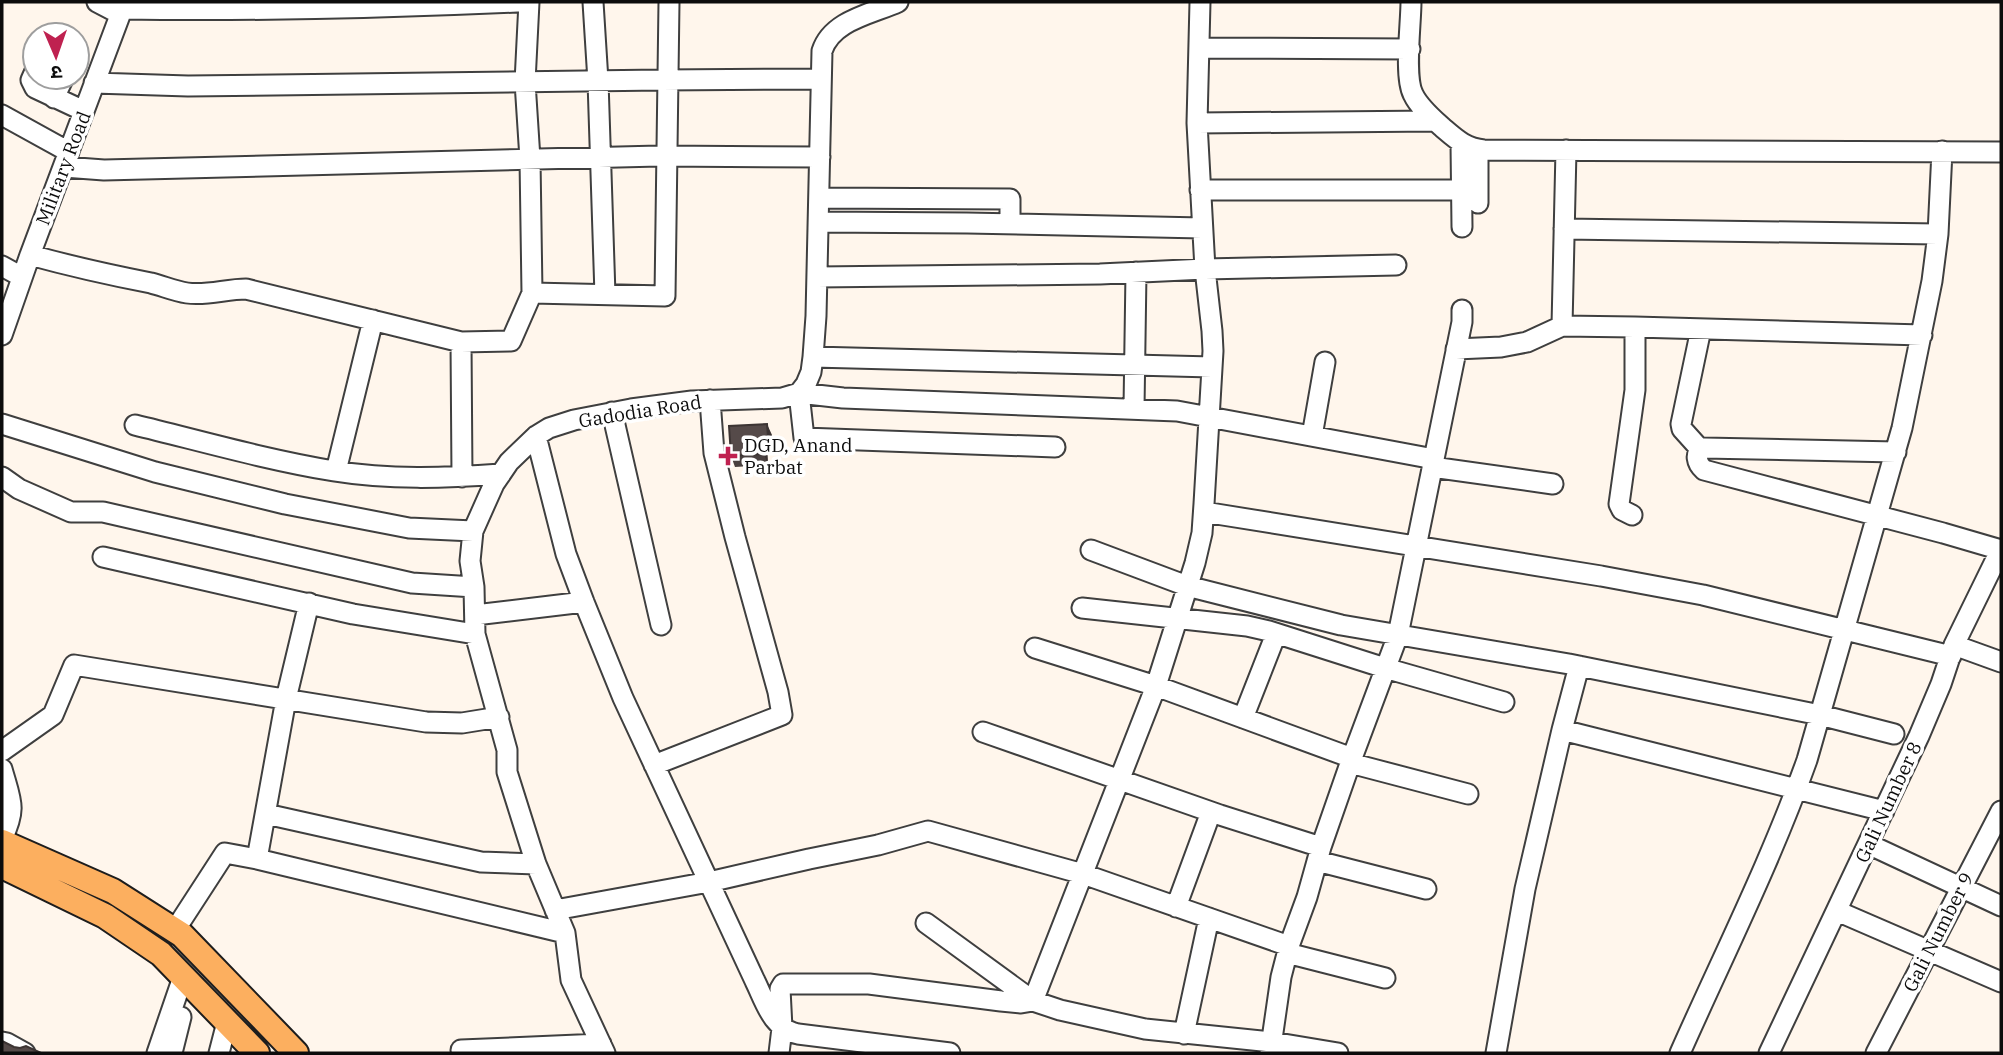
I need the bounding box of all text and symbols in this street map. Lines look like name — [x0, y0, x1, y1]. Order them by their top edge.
north arrow — [21, 21, 91, 91]
text: उ — [50, 61, 63, 85]
street label: Military Road — [30, 108, 96, 228]
street label: Gadodia Road — [577, 389, 703, 433]
place label: DGD, Anand Parbat — [744, 433, 853, 479]
marker: DGD, Anand Parbat — [718, 446, 738, 466]
street label: Gali Number 8 — [1849, 738, 1927, 866]
street label: Gali Number 9 — [1898, 868, 1978, 996]

